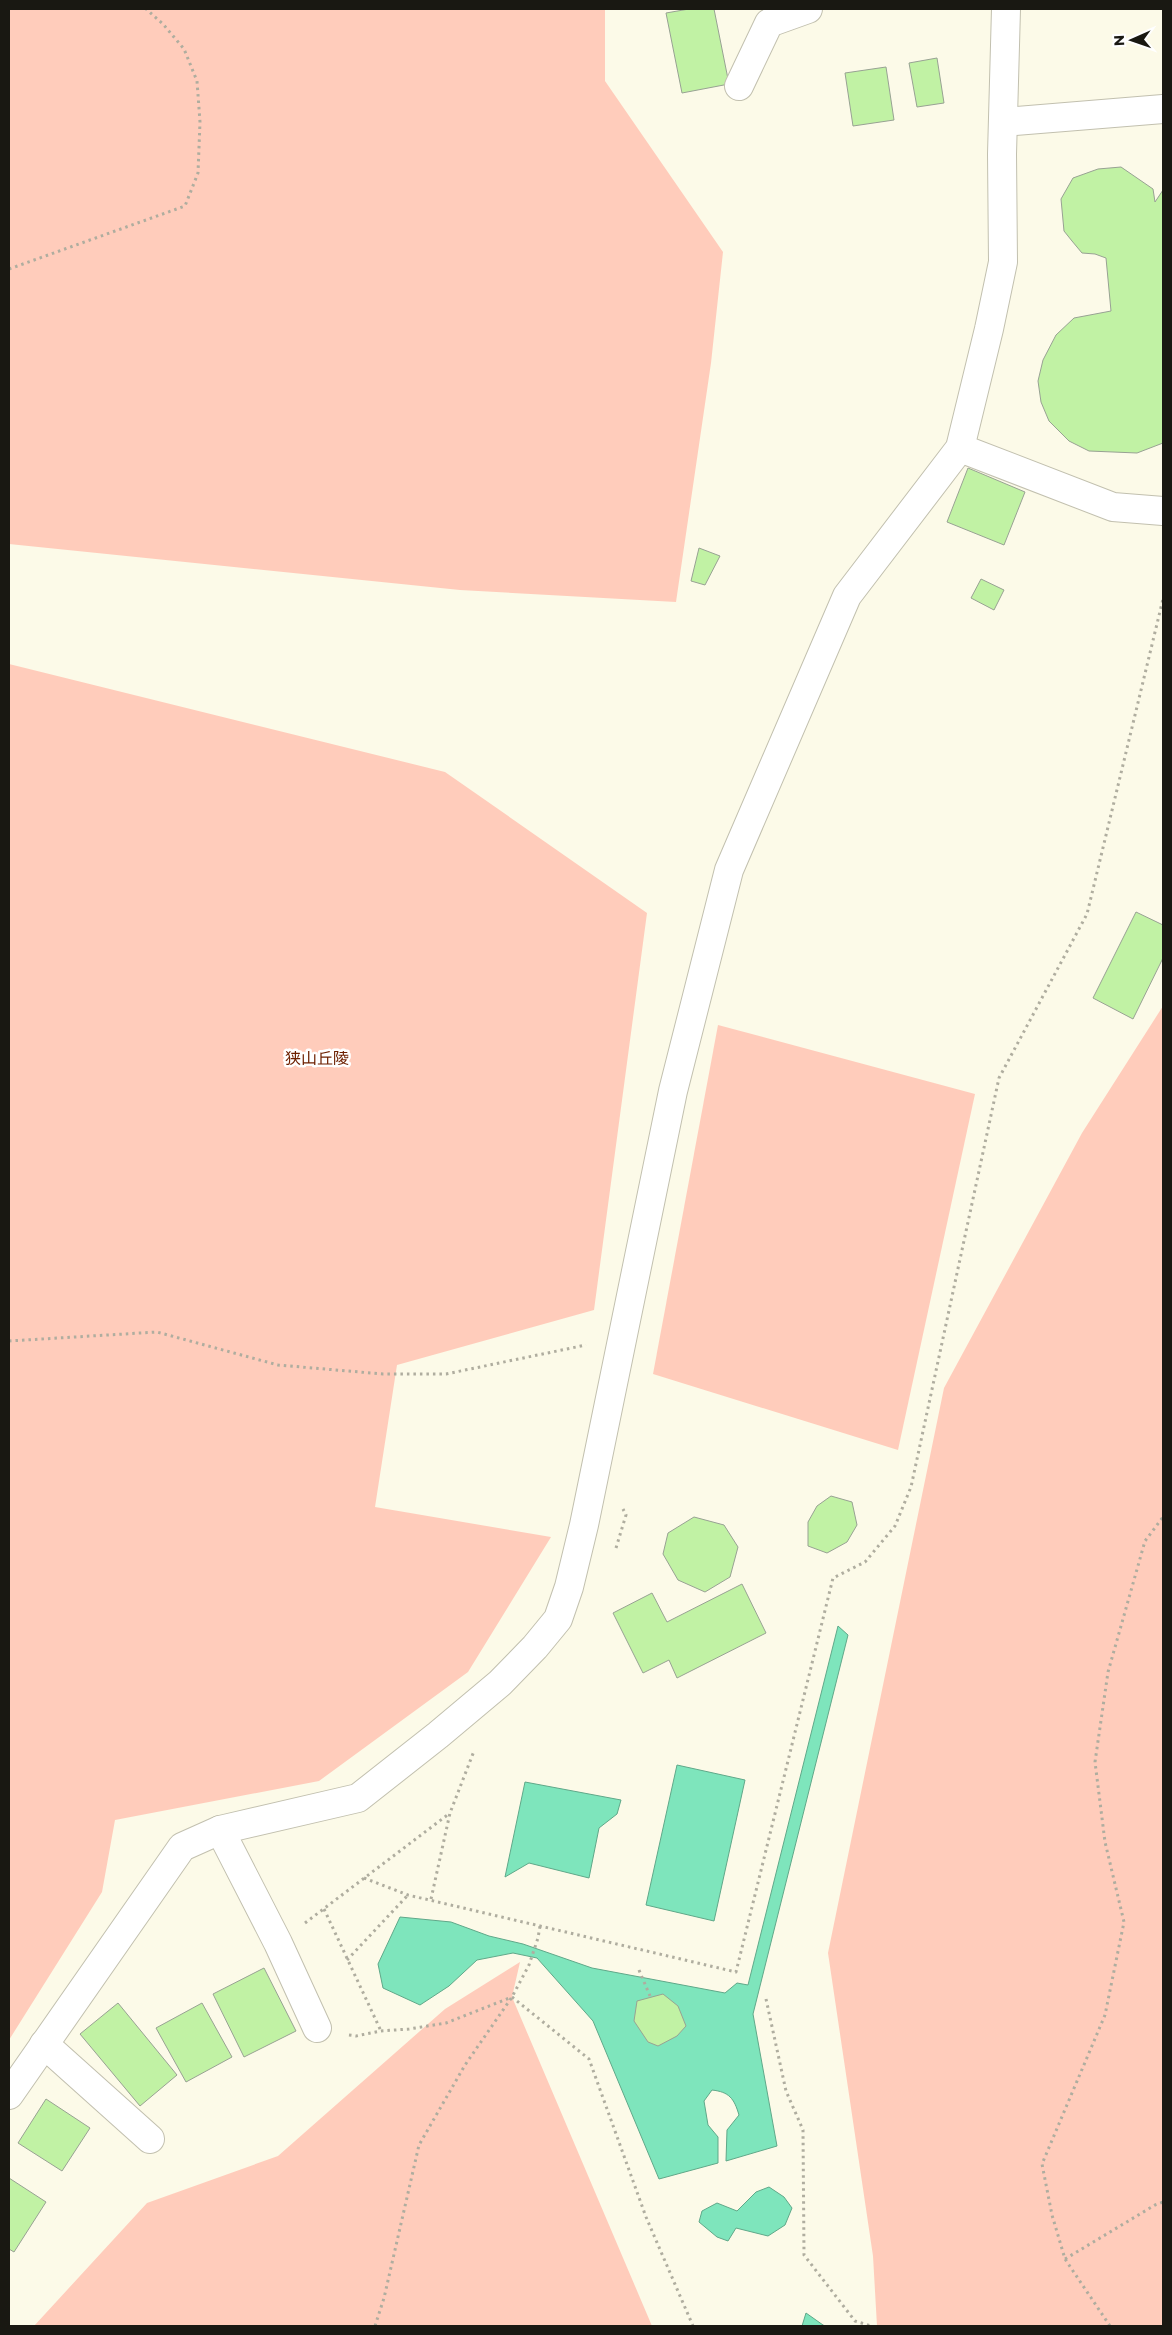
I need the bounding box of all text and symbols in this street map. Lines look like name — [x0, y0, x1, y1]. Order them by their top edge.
north arrow — [1107, 15, 1157, 65]
text: N — [1110, 34, 1128, 46]
park label: 狭山丘陵 — [285, 1049, 349, 1068]

